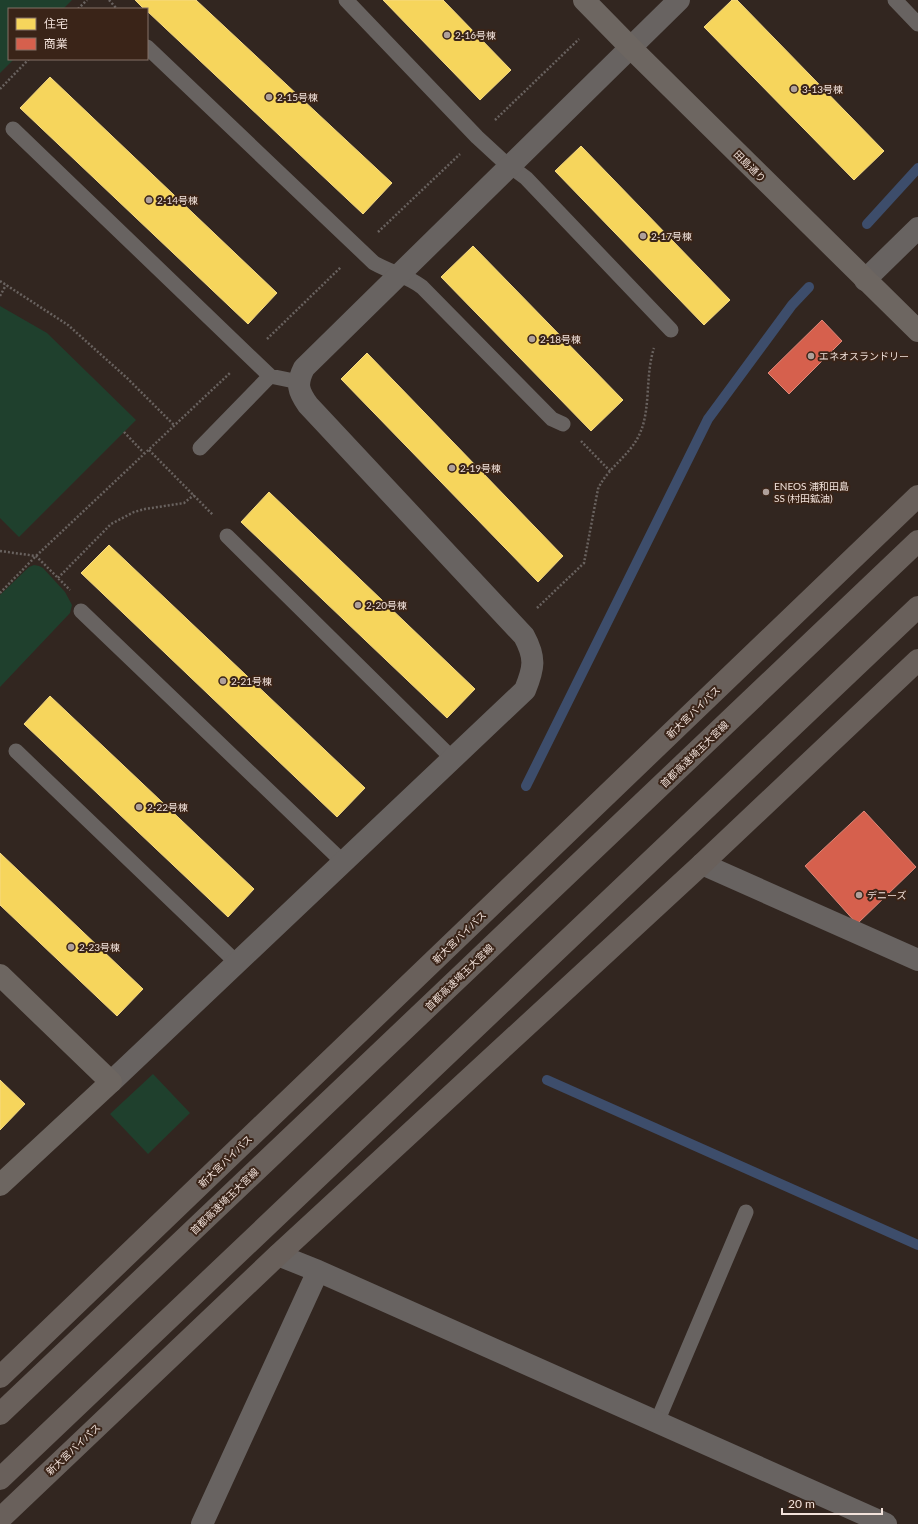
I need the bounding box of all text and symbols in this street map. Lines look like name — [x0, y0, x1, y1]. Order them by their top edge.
legend — [8, 8, 148, 60]
text: 住宅 — [44, 16, 68, 31]
place label: 2-16号棟 — [455, 29, 496, 41]
marker: 2-16号棟 — [442, 30, 452, 40]
text: 商業 — [44, 36, 68, 51]
place label: 3-13号棟 — [802, 83, 843, 95]
marker: 3-13号棟 — [789, 84, 799, 94]
place label: 2-15号棟 — [277, 91, 318, 103]
marker: 2-15号棟 — [264, 92, 274, 102]
street label: 田島通り — [732, 148, 768, 184]
place label: 2-14号棟 — [157, 194, 198, 206]
marker: 2-14号棟 — [144, 195, 154, 205]
place label: 2-17号棟 — [651, 230, 692, 242]
marker: 2-17号棟 — [638, 231, 648, 241]
place label: 2-18号棟 — [540, 333, 581, 345]
marker: 2-18号棟 — [527, 334, 537, 344]
place label: エネオスランドリー — [819, 350, 909, 362]
marker: エネオスランドリー — [806, 351, 816, 361]
place label: 2-19号棟 — [460, 462, 501, 474]
marker: 2-19号棟 — [447, 463, 457, 473]
place label: ENEOS 浦和田島 SS (村田鉱油) — [774, 480, 849, 504]
marker: ENEOS 浦和田島 SS (村田鉱油) — [761, 487, 771, 497]
place label: 2-20号棟 — [366, 599, 407, 611]
marker: 2-20号棟 — [353, 600, 363, 610]
place label: 2-21号棟 — [231, 675, 272, 687]
marker: 2-21号棟 — [218, 676, 228, 686]
street label: 新大宮バイパス — [664, 683, 722, 741]
street label: 首都高速埼玉大宮線 — [657, 718, 731, 790]
place label: 2-22号棟 — [147, 801, 188, 813]
marker: 2-22号棟 — [134, 802, 144, 812]
place label: デニーズ — [867, 889, 907, 901]
marker: デニーズ — [854, 890, 864, 900]
street label: 新大宮バイパス — [430, 908, 488, 966]
place label: 2-23号棟 — [79, 941, 120, 953]
street label: 首都高速埼玉大宮線 — [422, 941, 496, 1013]
marker: 2-23号棟 — [66, 942, 76, 952]
street label: 新大宮バイパス — [196, 1132, 254, 1190]
street label: 首都高速埼玉大宮線 — [187, 1165, 261, 1237]
street label: 新大宮バイパス — [43, 1421, 103, 1477]
scale bar — [782, 1490, 882, 1516]
text: 20 m — [788, 1496, 815, 1511]

